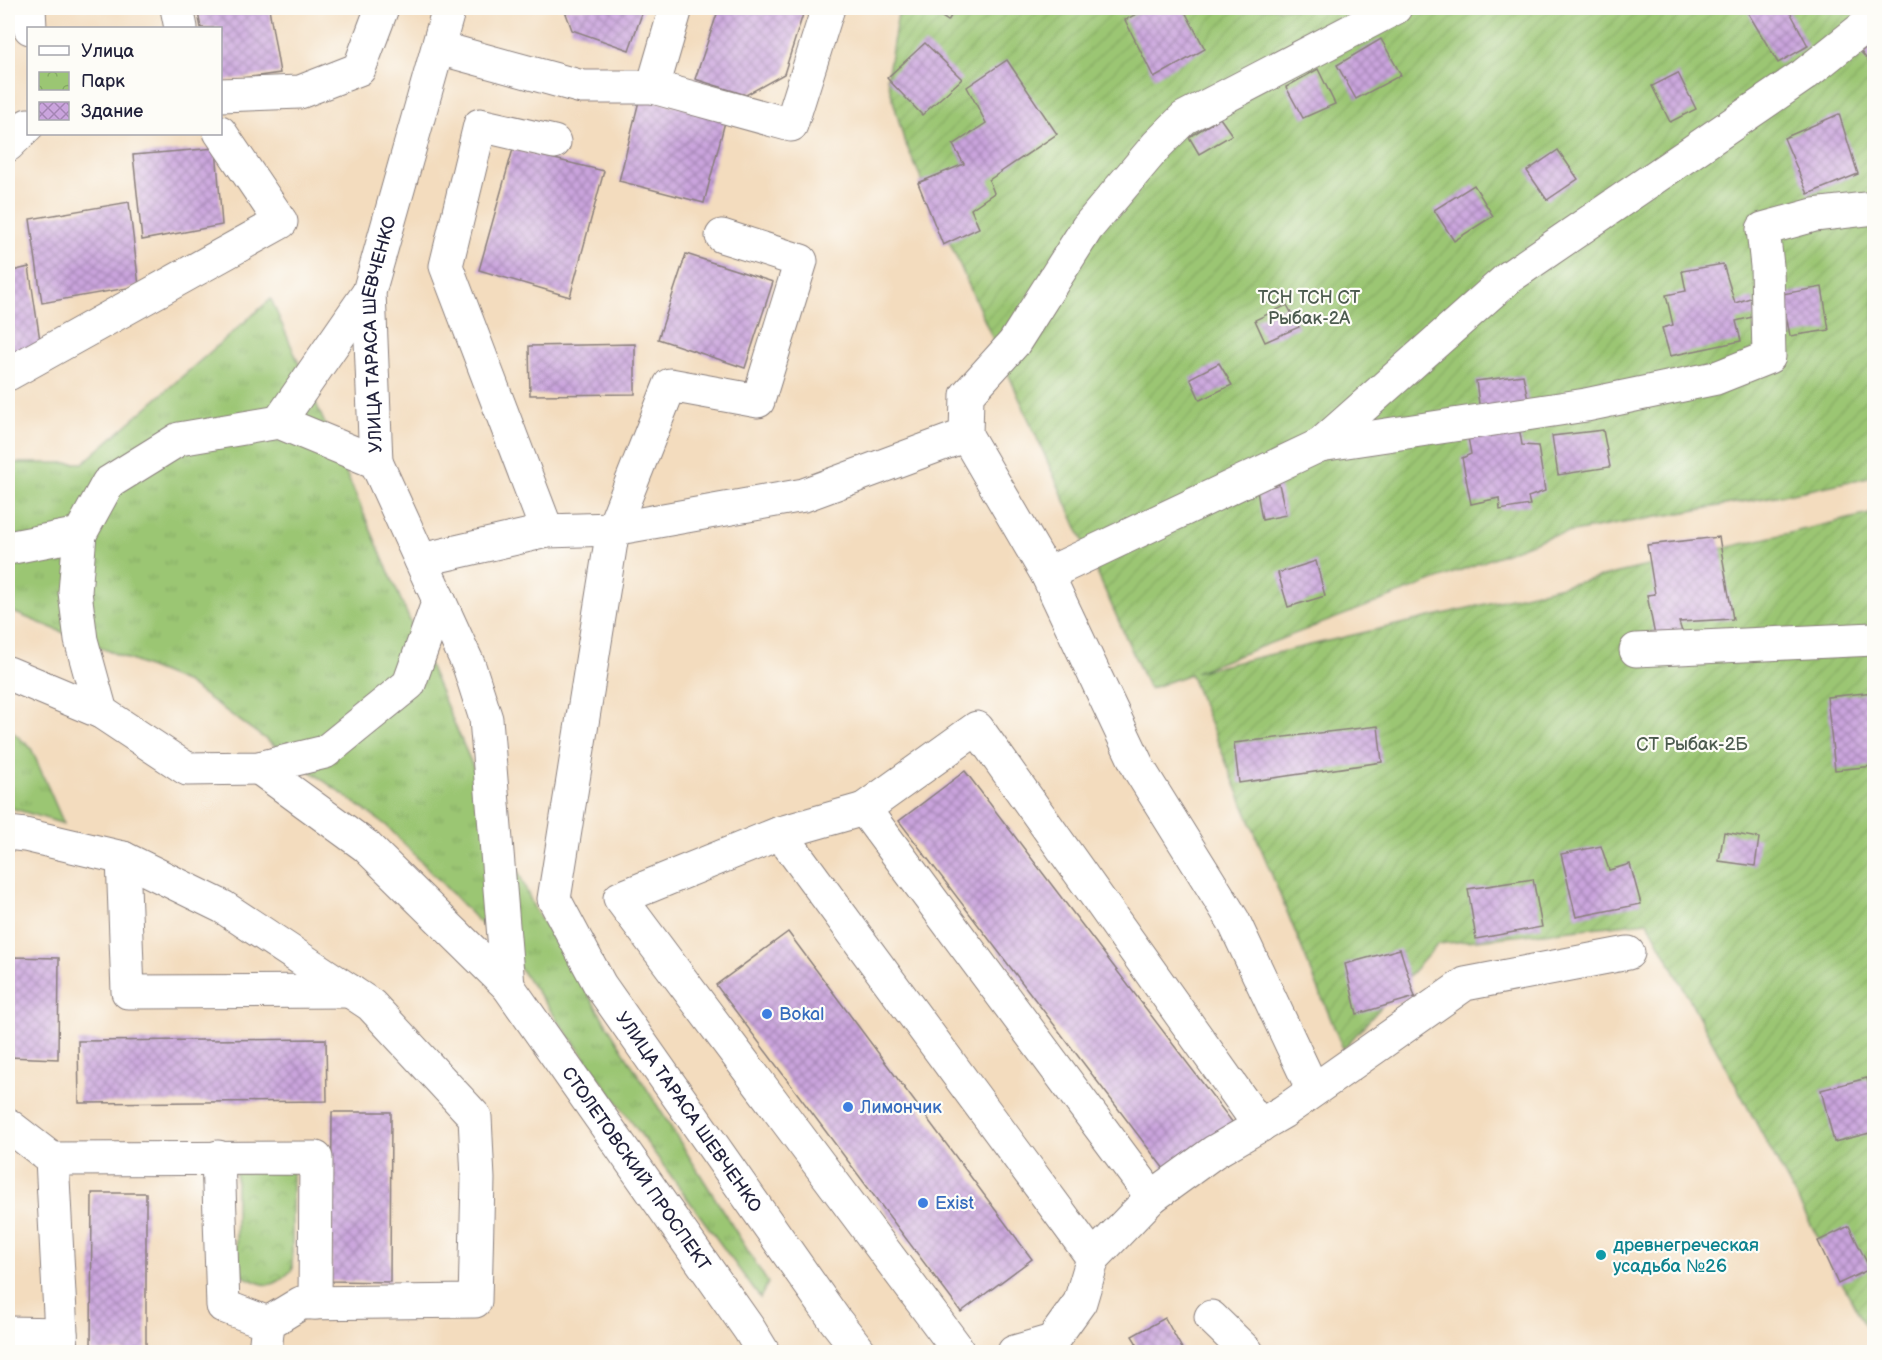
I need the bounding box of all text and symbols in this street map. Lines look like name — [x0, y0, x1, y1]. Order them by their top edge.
legend — [27, 27, 222, 135]
text: Улица — [81, 41, 135, 62]
text: Парк — [81, 71, 125, 92]
text: Здание — [81, 101, 143, 122]
street label: УЛИЦА ТАРАСА ШЕВЧЕНКО — [358, 213, 401, 453]
park label: ТСН ТСН СТ Рыбак-2А — [1258, 287, 1361, 329]
park label: СТ Рыбак-2Б — [1636, 734, 1748, 755]
place label: Bokal — [779, 1004, 824, 1025]
marker: Bokal — [760, 1007, 774, 1021]
street label: УЛИЦА ТАРАСА ШЕВЧЕНКО — [611, 1008, 766, 1217]
street label: СТОЛЕТОВСКИЙ ПРОСПЕКТ — [557, 1063, 715, 1275]
place label: Лимончик — [859, 1097, 942, 1118]
marker: Лимончик — [841, 1100, 855, 1114]
place label: Exist — [935, 1193, 974, 1214]
marker: Exist — [916, 1196, 930, 1210]
place label: древнегреческая усадьба №26 — [1613, 1235, 1759, 1277]
marker: древнегреческая усадьба №26 — [1594, 1248, 1608, 1262]

